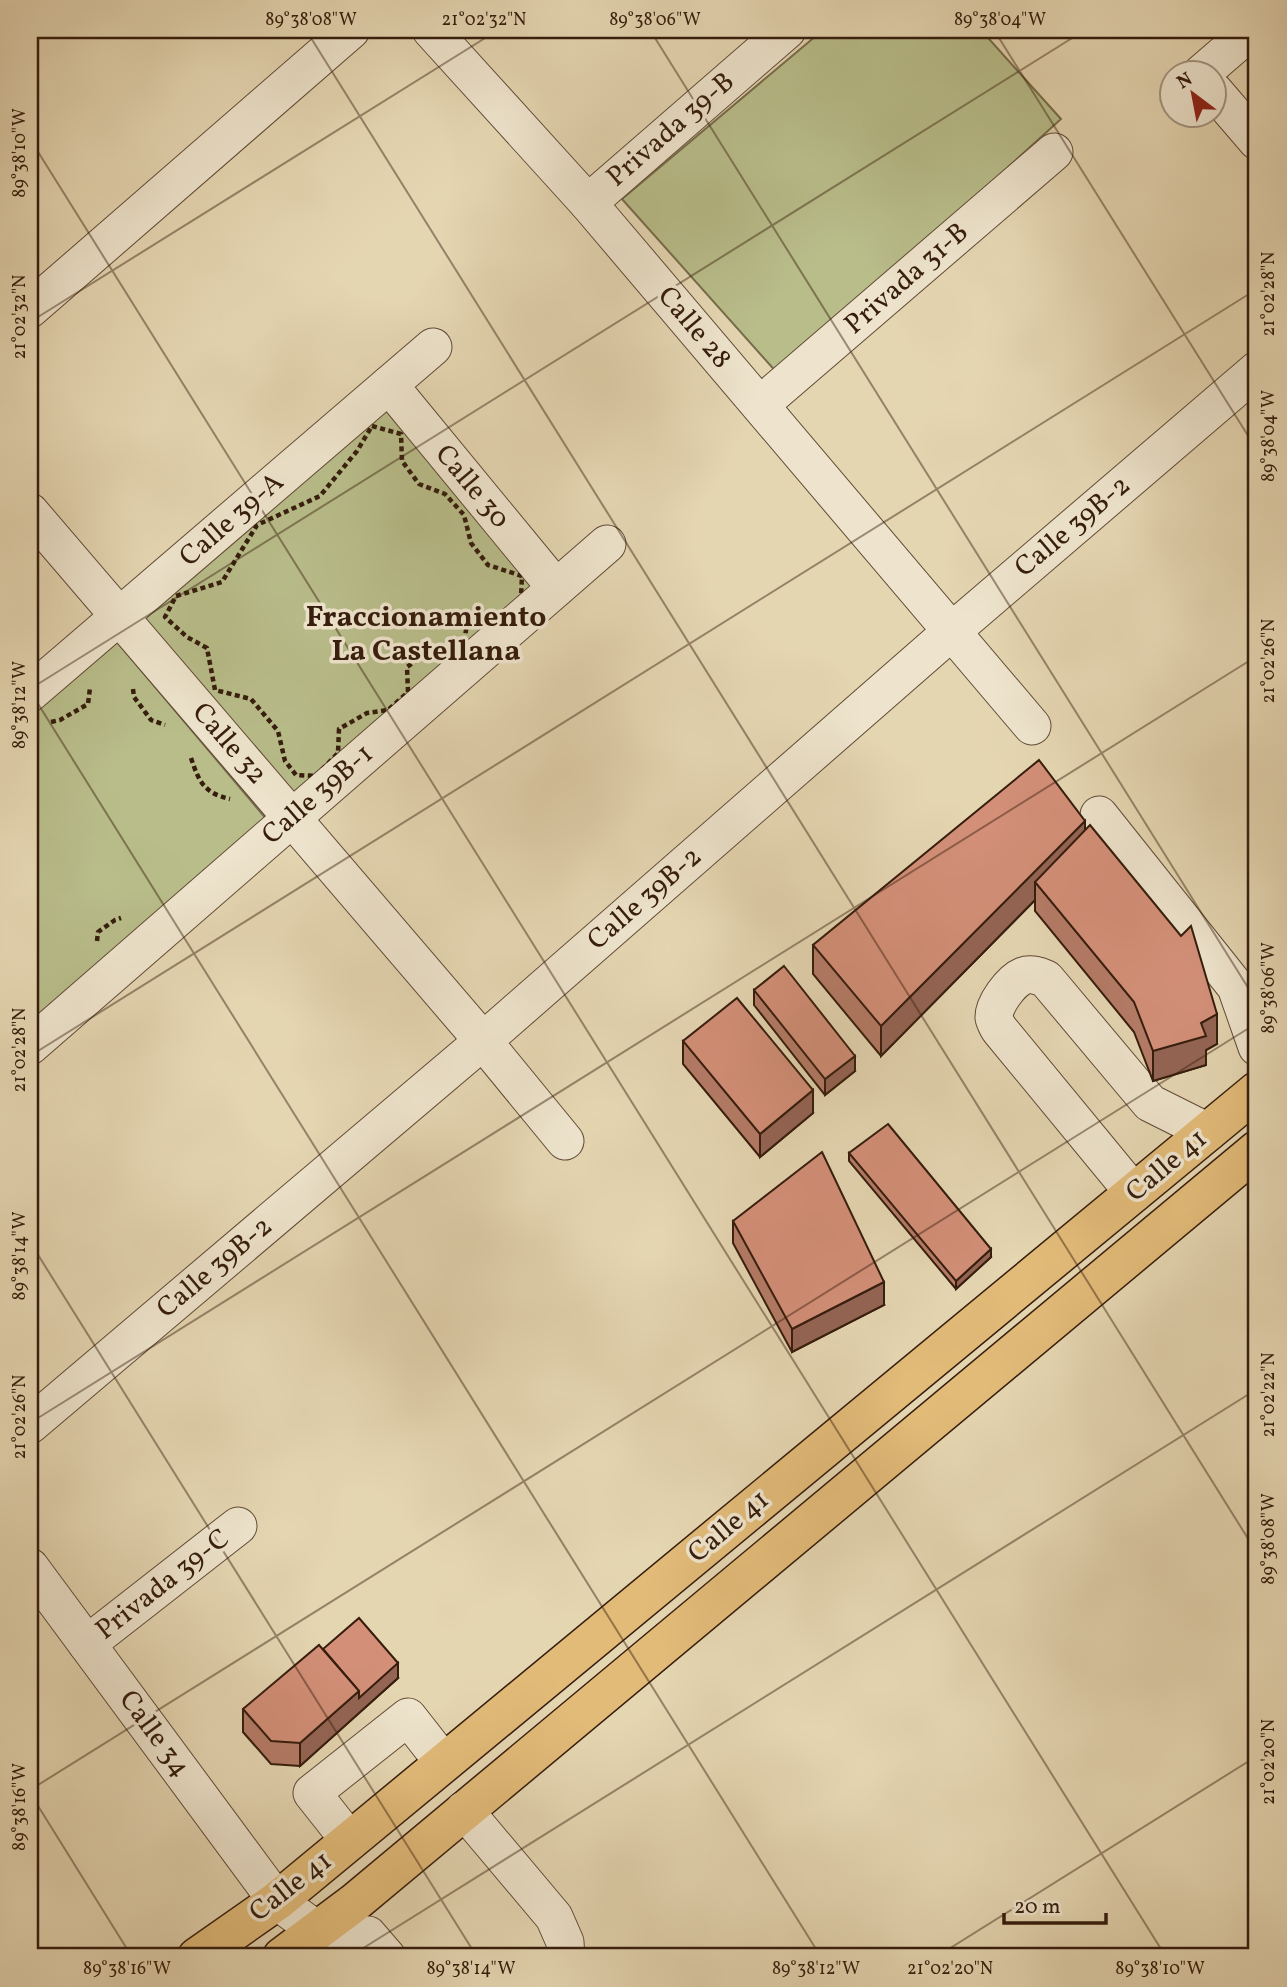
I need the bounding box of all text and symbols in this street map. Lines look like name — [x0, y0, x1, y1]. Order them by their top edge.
text: 89°38'08"W — [265, 8, 357, 33]
text: 21°02'32"N — [442, 8, 526, 33]
text: 89°38'06"W — [609, 8, 701, 33]
text: 89°38'04"W — [954, 8, 1046, 33]
north arrow — [1158, 60, 1228, 130]
street label: Privada 39-B — [599, 63, 743, 197]
text: N — [1172, 66, 1198, 96]
text: 89°38'10"W — [8, 108, 33, 198]
street label: Privada 31-B — [836, 214, 978, 344]
text: 21°02'28"N — [1257, 252, 1282, 336]
text: 21°02'32"N — [8, 275, 33, 359]
street label: Calle 28 — [648, 278, 740, 378]
text: 89°38'04"W — [1257, 390, 1282, 482]
street label: Calle 30 — [425, 437, 519, 537]
street label: Calle 39-A — [171, 464, 293, 576]
street label: Calle 39B-2 — [1007, 467, 1139, 587]
district label: Fraccionamiento La Castellana — [306, 597, 546, 673]
text: 21°02'26"N — [1257, 619, 1282, 703]
text: 89°38'12"W — [8, 661, 33, 749]
street label: Calle 32 — [182, 695, 276, 793]
street label: Calle 39B-1 — [254, 736, 382, 854]
street label: Calle 39B-2 — [579, 838, 711, 960]
text: 89°38'06"W — [1257, 942, 1282, 1034]
text: 21°02'28"N — [8, 1008, 33, 1092]
street label: Calle 41 — [1118, 1120, 1216, 1212]
street label: Calle 39B-2 — [149, 1208, 281, 1328]
text: 89°38'14"W — [8, 1211, 33, 1301]
text: 21°02'22"N — [1257, 1352, 1282, 1438]
text: 21°02'26"N — [8, 1375, 33, 1459]
street label: Calle 41 — [680, 1481, 778, 1573]
text: 89°38'08"W — [1257, 1493, 1282, 1585]
street label: Privada 39-C — [88, 1520, 238, 1650]
street label: Calle 34 — [109, 1683, 199, 1785]
text: 21°02'20"N — [1257, 1719, 1282, 1805]
text: 89°38'16"W — [8, 1763, 33, 1851]
street label: Calle 41 — [241, 1842, 341, 1932]
scale bar — [1004, 1882, 1105, 1926]
text: 20 m — [1014, 1893, 1060, 1922]
text: 89°38'16"W — [83, 1957, 171, 1982]
text: 89°38'14"W — [426, 1957, 516, 1982]
text: 89°38'12"W — [772, 1957, 860, 1982]
text: 21°02'20"N — [907, 1957, 993, 1982]
text: 89°38'10"W — [1115, 1957, 1205, 1982]

